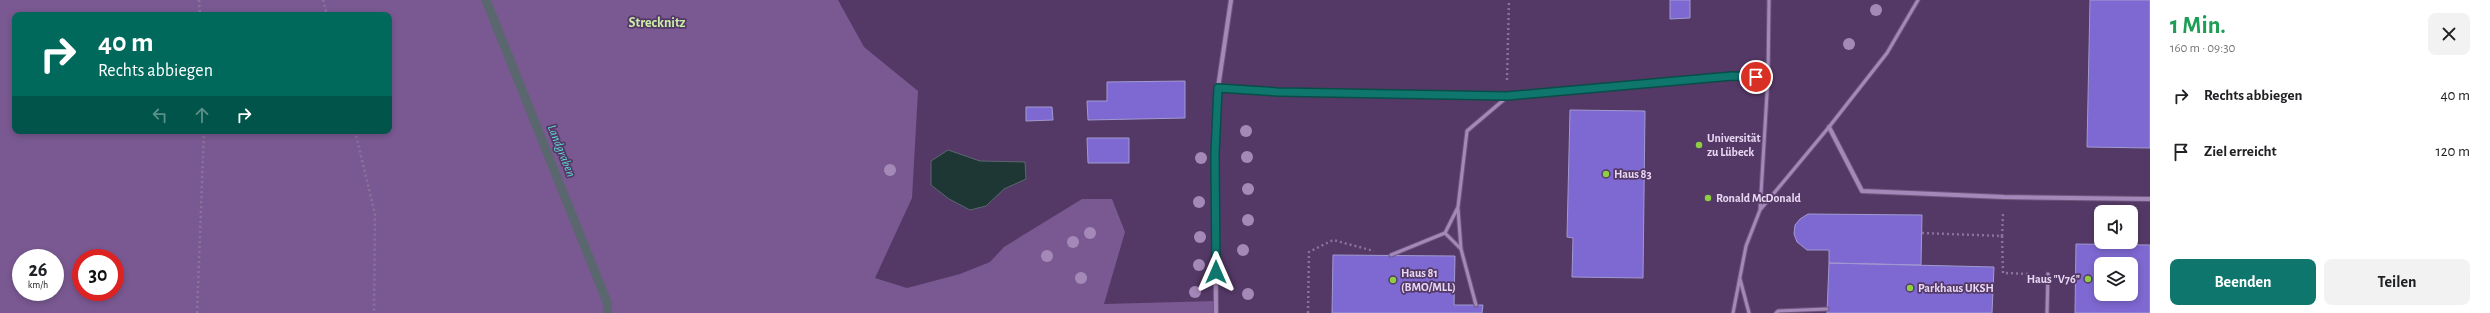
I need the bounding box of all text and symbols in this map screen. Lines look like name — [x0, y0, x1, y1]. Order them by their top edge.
button: close — [2428, 13, 2470, 55]
text: 1 Min. — [2170, 14, 2226, 38]
district label: Strecknitz — [628, 16, 686, 30]
icon: right — [32, 28, 84, 80]
text: 40 m — [98, 29, 154, 57]
text: 160 m · 09:30 — [2170, 42, 2235, 55]
pin — [1739, 60, 1773, 94]
text: Rechts abbiegen — [98, 62, 213, 80]
icon: arrive — [1745, 66, 1767, 88]
icon: right — [2170, 85, 2192, 107]
text: Rechts abbiegen — [2204, 88, 2302, 103]
text: 40 m — [2440, 88, 2470, 103]
icon: left — [149, 104, 171, 126]
icon: ahead — [191, 104, 213, 126]
icon: right — [233, 104, 255, 126]
water label: Landgraben — [545, 123, 577, 179]
place label: Universität zu Lübeck — [1707, 132, 1761, 158]
marker: Universität zu Lübeck — [1694, 140, 1704, 150]
icon: arrive — [2170, 141, 2192, 163]
text: Ziel erreicht — [2204, 144, 2277, 159]
text: 120 m — [2436, 144, 2470, 159]
place label: Haus 83 — [1614, 168, 1652, 180]
marker: Haus 83 — [1601, 169, 1611, 179]
place label: Ronald McDonald — [1716, 192, 1802, 204]
marker: Ronald McDonald — [1703, 193, 1713, 203]
map controls — [2094, 205, 2138, 301]
button: sound — [2094, 205, 2138, 249]
speed limit sign: 30 — [72, 249, 124, 301]
position arrow — [1195, 251, 1237, 293]
button: layers — [2094, 257, 2138, 301]
button: Beenden — [2170, 259, 2316, 305]
button: Teilen — [2324, 259, 2470, 305]
text: 26 — [28, 260, 48, 280]
place label: Haus 81 (BMO/MLL) — [1401, 267, 1456, 294]
place label: Haus "V76" — [2027, 273, 2080, 285]
marker: Haus "V76" — [2083, 274, 2093, 284]
marker: Haus 81 (BMO/MLL) — [1388, 275, 1398, 285]
text: km/h — [28, 280, 48, 290]
place label: Parkhaus UKSH — [1918, 282, 1994, 294]
marker: Parkhaus UKSH — [1905, 283, 1915, 293]

